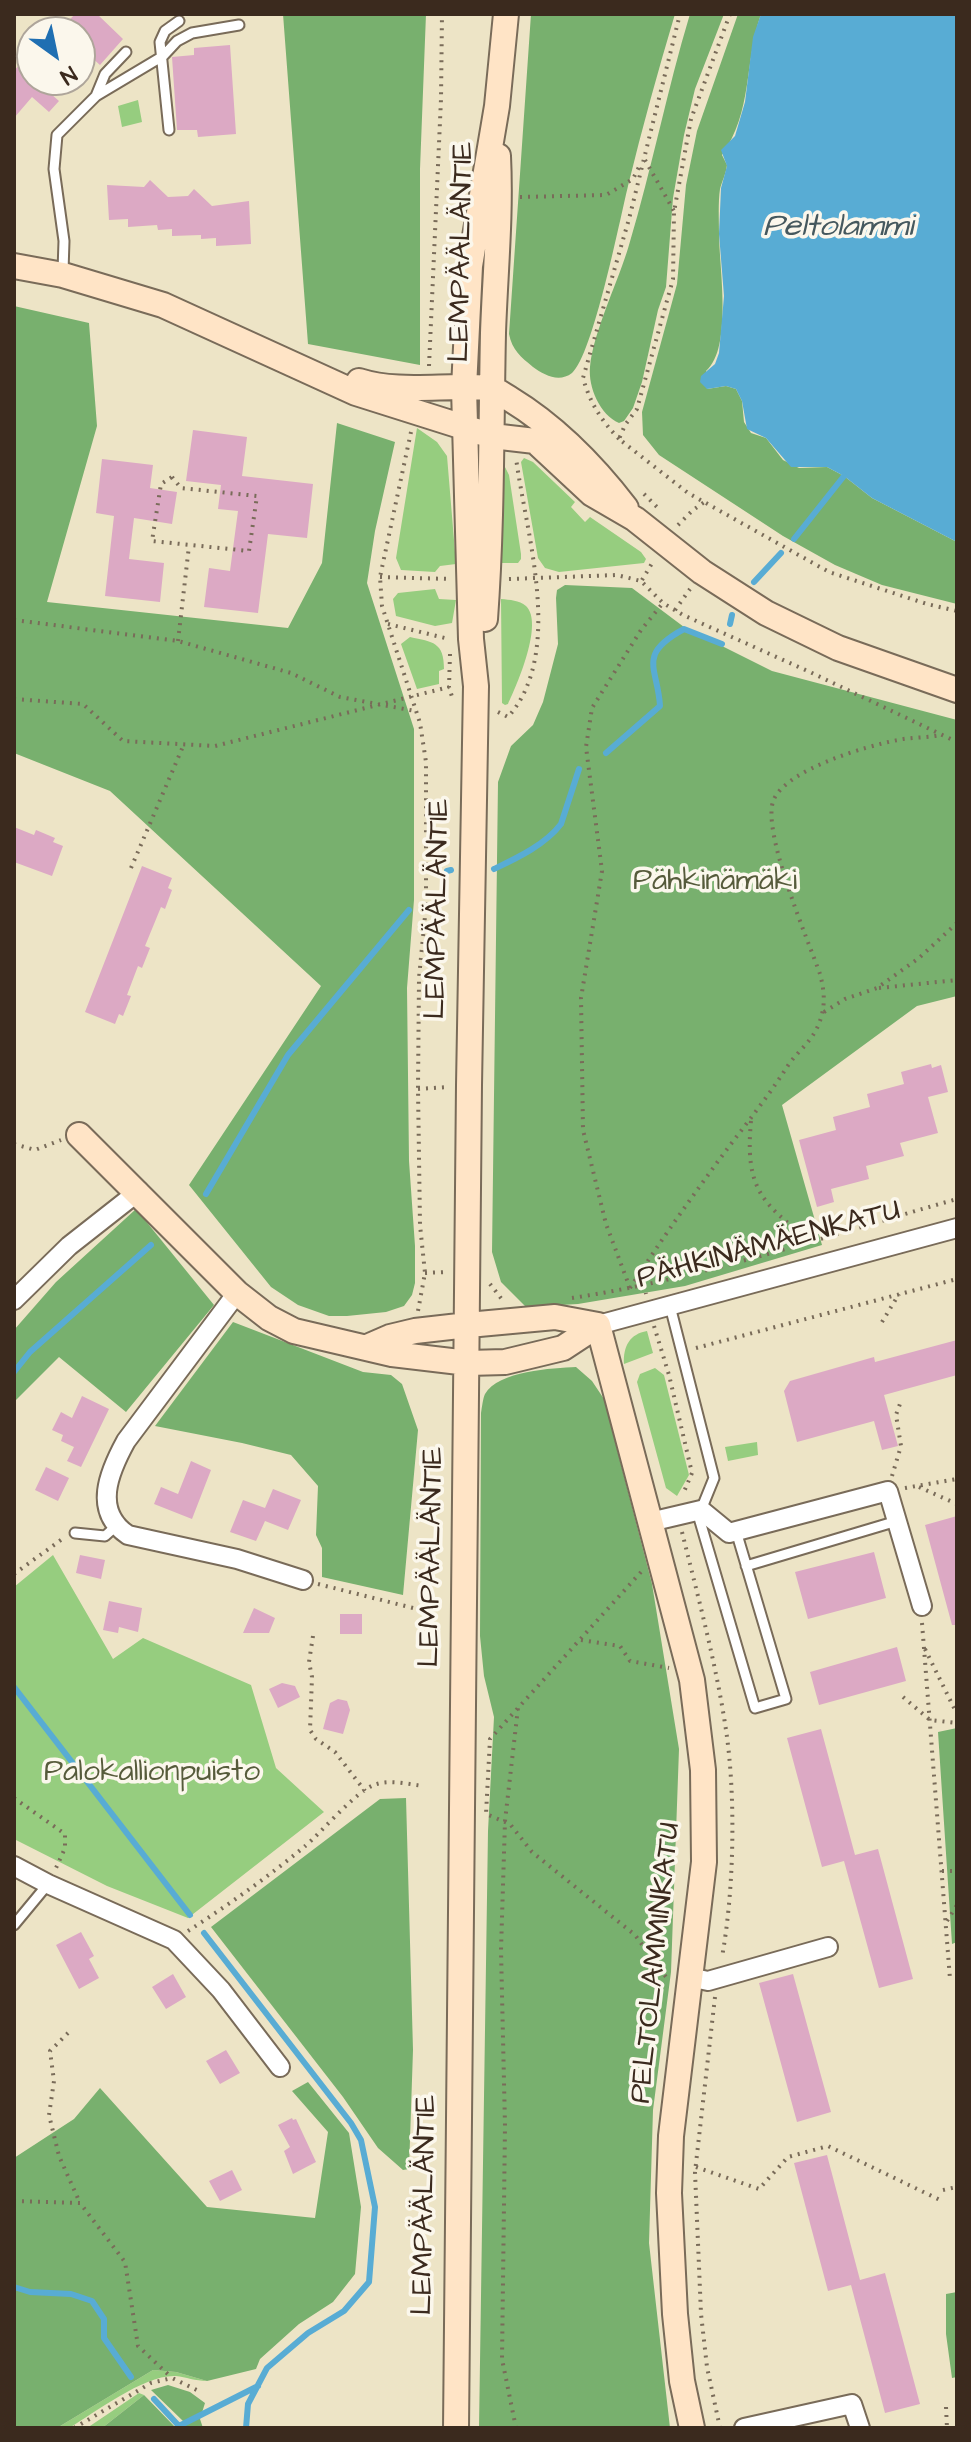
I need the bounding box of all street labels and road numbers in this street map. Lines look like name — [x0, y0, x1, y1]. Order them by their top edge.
street label: LEMPÄÄLÄNTIE — [443, 141, 483, 363]
street label: LEMPÄÄLÄNTIE — [419, 798, 459, 1020]
street label: PÄHKINÄMÄENKATU — [634, 1194, 904, 1298]
street label: LEMPÄÄLÄNTIE — [413, 1446, 453, 1668]
street label: PELTOLAMMINKATU — [624, 1821, 690, 2105]
street label: LEMPÄÄLÄNTIE — [406, 2094, 446, 2316]

